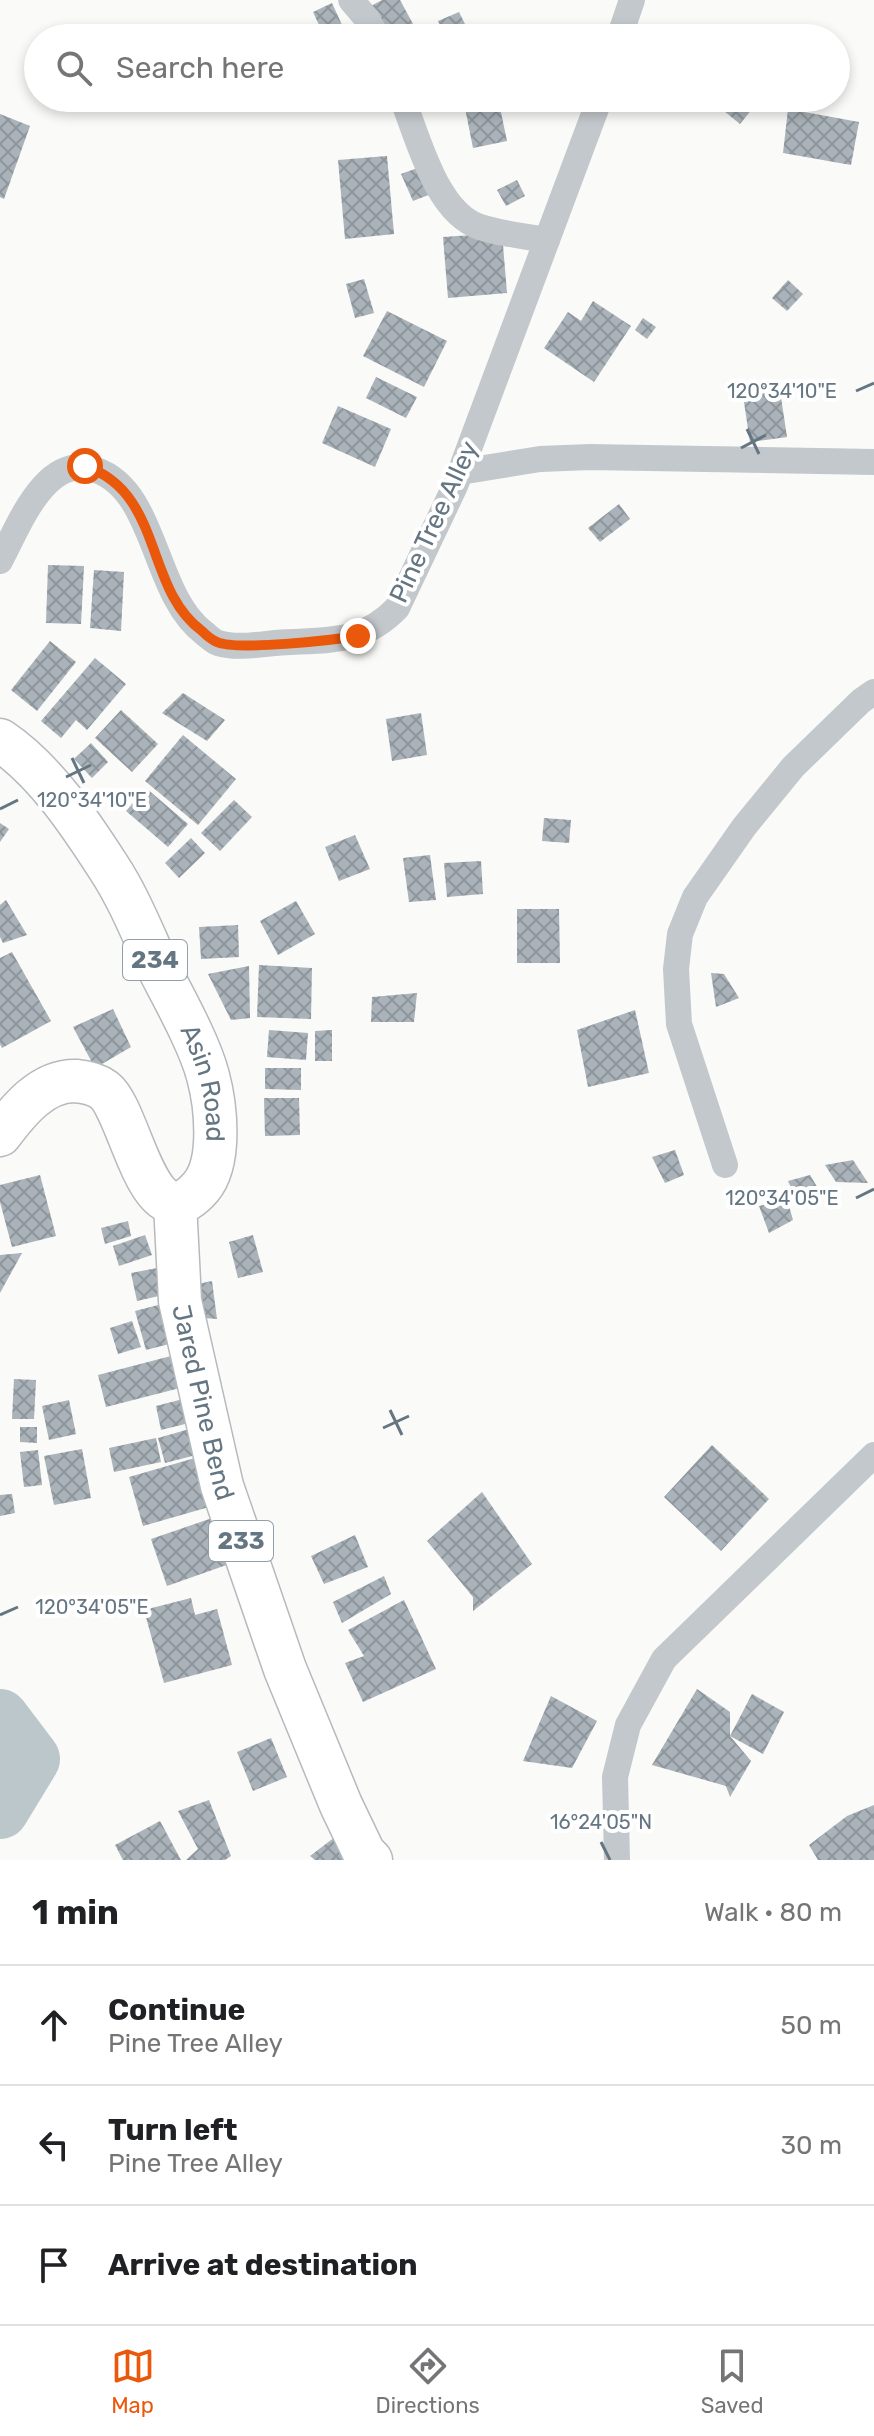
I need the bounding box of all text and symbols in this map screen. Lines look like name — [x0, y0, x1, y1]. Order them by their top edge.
search box — [24, 24, 850, 112]
icon: search — [52, 46, 96, 90]
text: Search here — [116, 50, 284, 86]
text: 120°34'10"E — [727, 379, 837, 403]
street label: Pine Tree Alley — [383, 436, 485, 608]
route start — [67, 448, 103, 484]
route end — [340, 618, 376, 654]
text: 120°34'10"E — [37, 788, 147, 812]
road number: 234 — [123, 940, 187, 980]
street label: Asin Road — [174, 1019, 231, 1142]
text: 120°34'05"E — [725, 1186, 839, 1210]
street label: Jared Pine Bend — [166, 1301, 241, 1504]
road number: 233 — [209, 1521, 273, 1561]
text: 120°34'05"E — [35, 1595, 149, 1619]
text: 16°24'05"N — [550, 1810, 652, 1834]
text: 1 min — [32, 1892, 119, 1933]
text: Walk · 80 m — [704, 1897, 842, 1928]
text: Continue — [108, 1992, 245, 2028]
icon: ahead — [32, 2003, 76, 2047]
text: 50 m — [781, 2010, 842, 2041]
text: Pine Tree Alley — [108, 2028, 283, 2059]
text: Turn left — [108, 2112, 238, 2148]
icon: left — [32, 2123, 76, 2167]
text: 30 m — [780, 2130, 842, 2161]
text: Pine Tree Alley — [108, 2148, 283, 2179]
icon: arrive — [32, 2243, 76, 2287]
text: Arrive at destination — [108, 2247, 418, 2283]
tab: Map — [111, 2344, 155, 2419]
tab: Directions — [376, 2344, 480, 2419]
tab: Saved — [701, 2344, 764, 2419]

